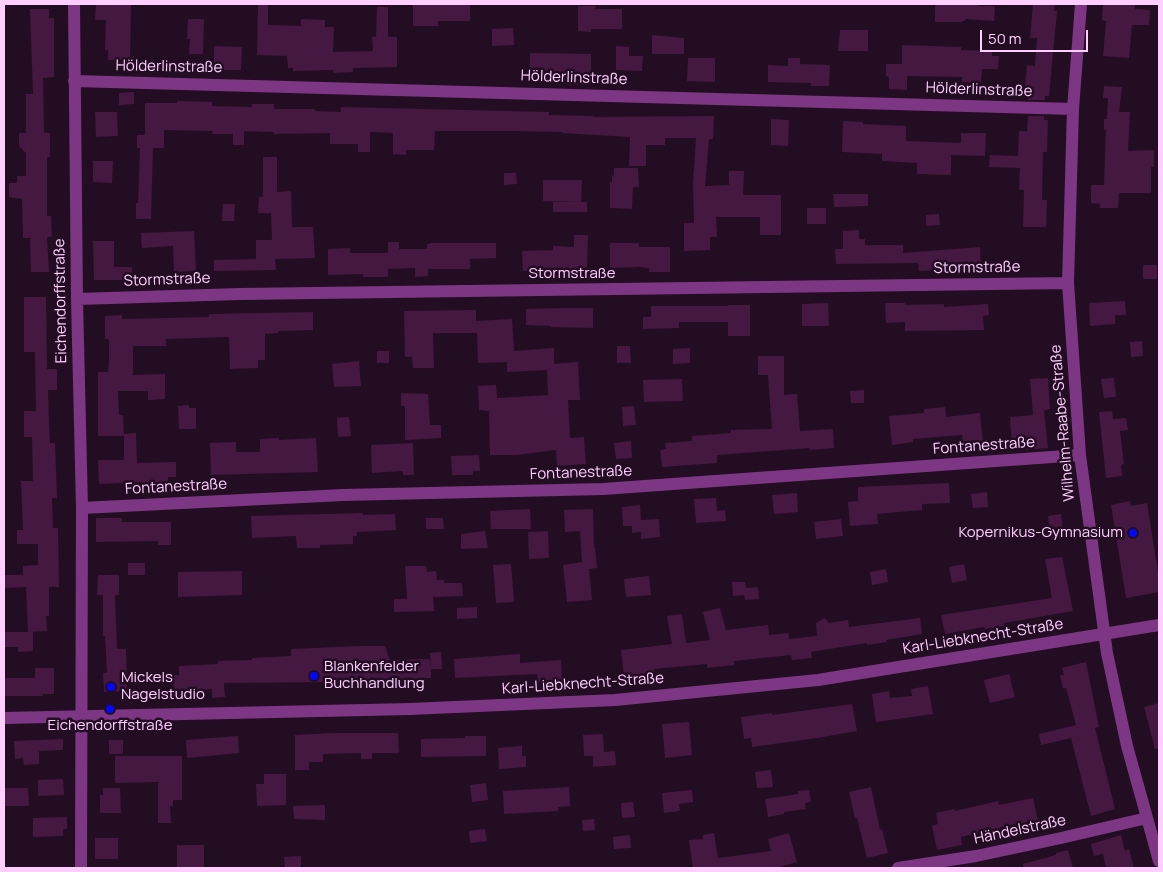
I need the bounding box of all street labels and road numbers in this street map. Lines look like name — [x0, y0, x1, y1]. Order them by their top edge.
street label: Hölderlinstraße — [116, 57, 222, 77]
street label: Hölderlinstraße — [520, 67, 628, 89]
street label: Hölderlinstraße — [925, 79, 1033, 101]
street label: Eichendorffstraße — [51, 238, 71, 364]
street label: Stormstraße — [933, 258, 1021, 278]
street label: Stormstraße — [528, 265, 616, 283]
street label: Stormstraße — [123, 269, 211, 291]
street label: Wilhelm-Raabe-Straße — [1047, 344, 1079, 502]
street label: Fontanestraße — [932, 433, 1036, 459]
street label: Fontanestraße — [530, 462, 632, 484]
street label: Fontanestraße — [125, 475, 227, 499]
street label: Karl-Liebknecht-Straße — [901, 615, 1065, 659]
street label: Karl-Liebknecht-Straße — [501, 669, 665, 699]
street label: Händelstraße — [972, 811, 1068, 849]

